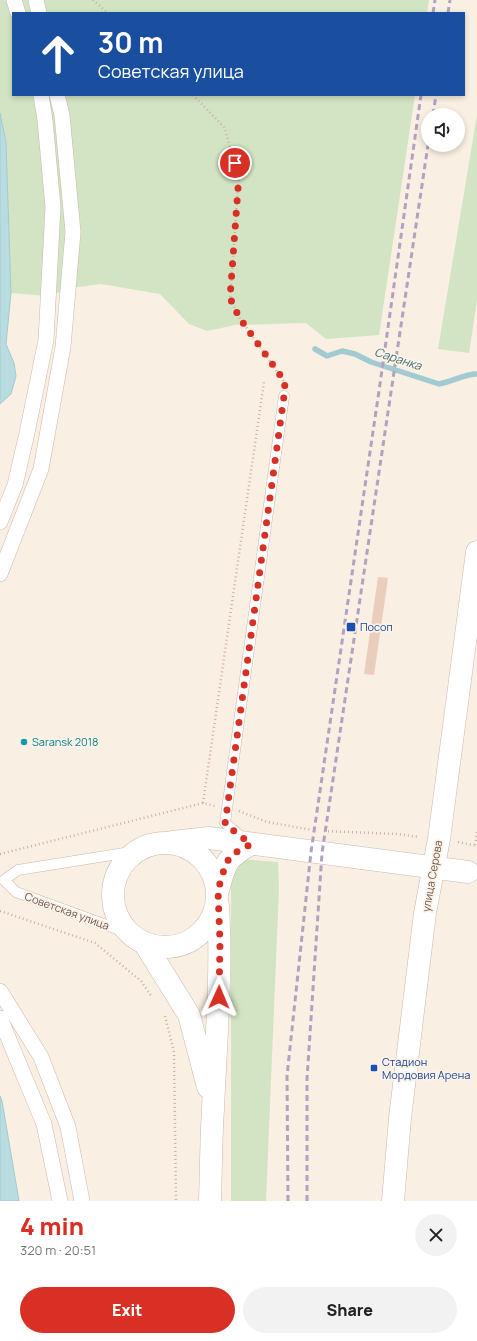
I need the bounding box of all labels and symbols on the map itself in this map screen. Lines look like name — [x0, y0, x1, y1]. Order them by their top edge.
pin — [218, 146, 252, 180]
water label: Саранка — [372, 343, 425, 375]
place label: Посоп — [360, 619, 393, 634]
marker: Посоп — [345, 621, 357, 633]
place label: Saransk 2018 — [32, 734, 98, 749]
marker: Saransk 2018 — [19, 737, 29, 747]
street label: улица Серова — [418, 839, 445, 913]
street label: Советская улица — [23, 888, 112, 933]
position arrow — [198, 976, 240, 1018]
place label: Стадион Мордовия Арена — [382, 1054, 470, 1082]
marker: Стадион Мордовия Арена — [369, 1063, 379, 1073]

